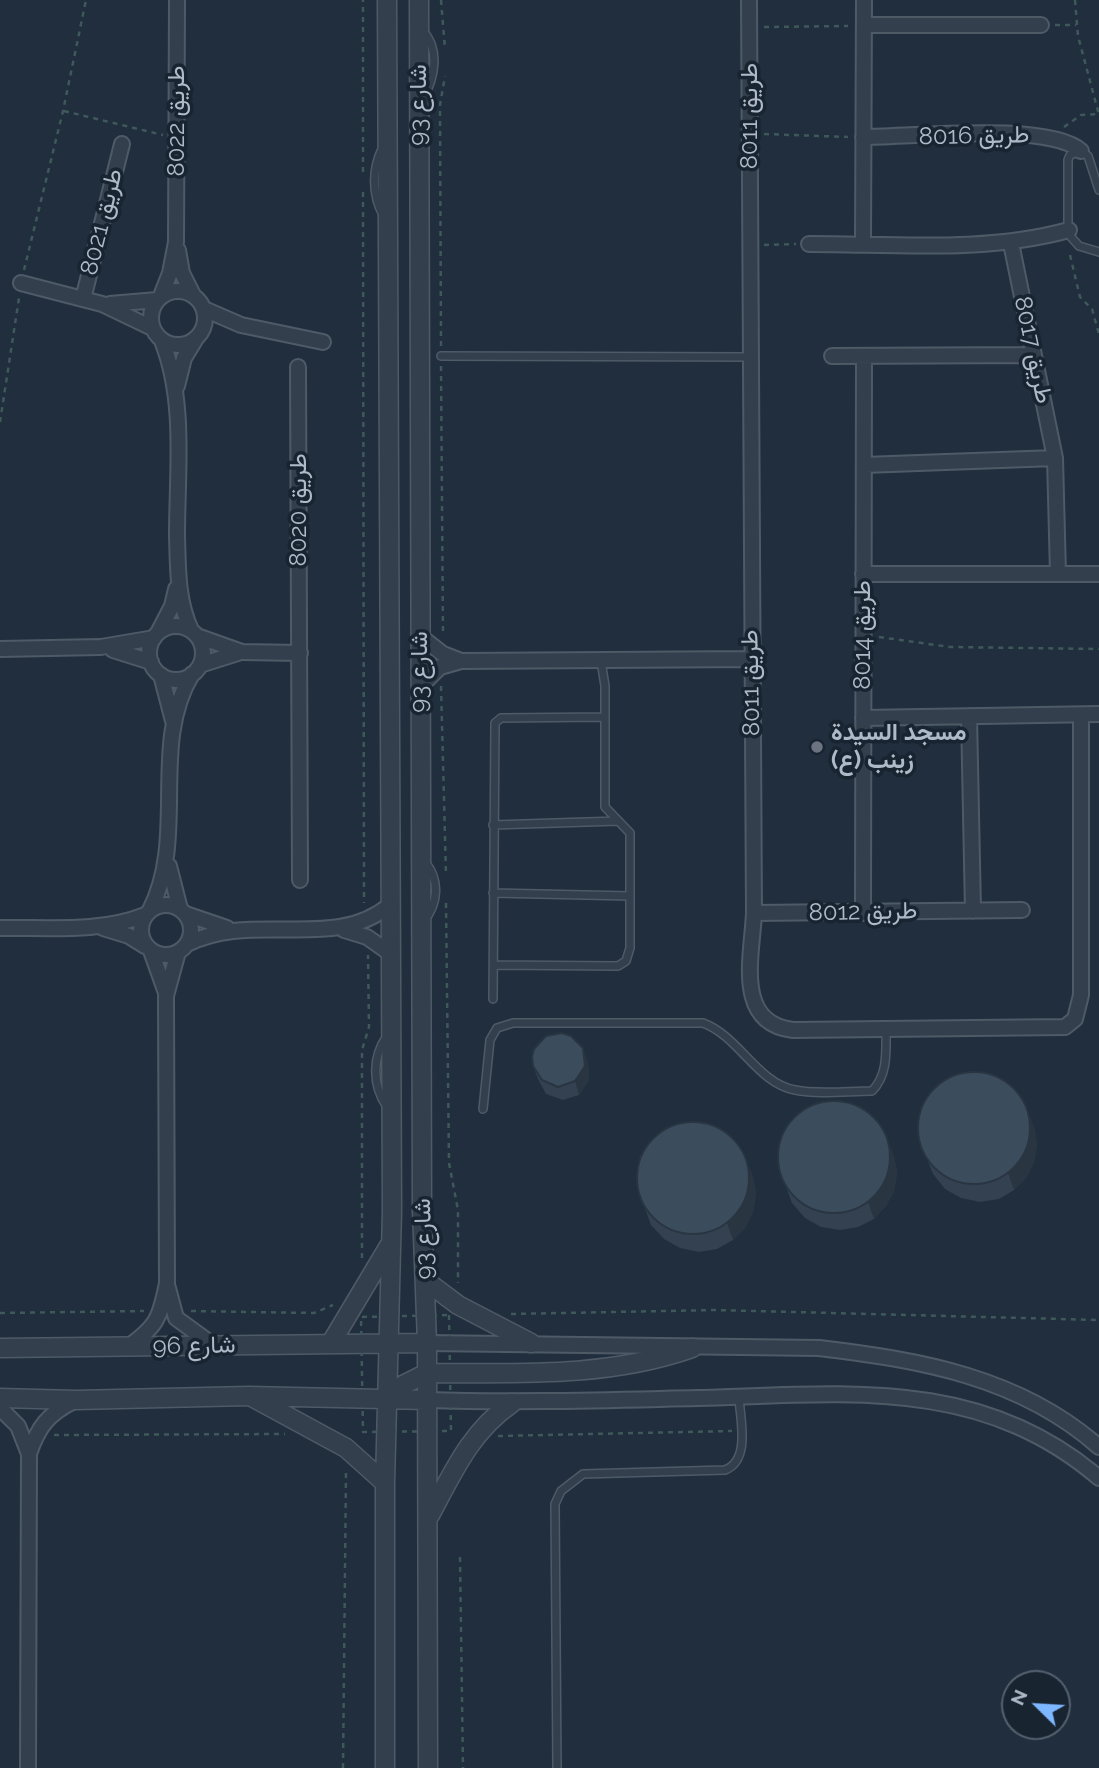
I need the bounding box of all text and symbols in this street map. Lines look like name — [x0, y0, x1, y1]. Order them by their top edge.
street label: طريق 8011 — [736, 63, 764, 169]
street label: شارع 93 — [405, 64, 433, 146]
street label: طريق 8022 — [163, 66, 191, 176]
street label: طريق 8016 — [918, 121, 1030, 151]
street label: طريق 8021 — [75, 166, 129, 278]
street label: طريق 8017 — [1008, 294, 1058, 406]
street label: طريق 8020 — [285, 453, 313, 567]
street label: طريق 8014 — [849, 580, 877, 690]
street label: طريق 8011 — [736, 630, 766, 736]
street label: شارع 93 — [406, 631, 434, 713]
place label: مسجد السيدة زينب (ع) — [831, 719, 966, 775]
marker: مسجد السيدة زينب (ع) — [809, 739, 825, 755]
street label: طريق 8012 — [808, 897, 918, 927]
street label: شارع 93 — [408, 1198, 440, 1280]
street label: شارع 96 — [152, 1331, 236, 1361]
north arrow — [1001, 1670, 1071, 1740]
text: N — [1006, 1686, 1032, 1708]

